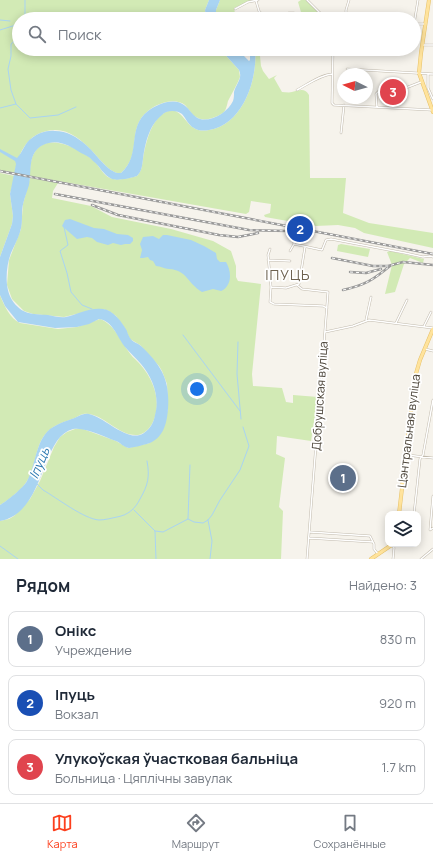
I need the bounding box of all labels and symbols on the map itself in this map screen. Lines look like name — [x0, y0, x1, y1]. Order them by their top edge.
north arrow — [337, 68, 373, 104]
pin: 3 — [380, 77, 406, 107]
pin: 2 — [287, 214, 313, 244]
district label: ІПУЦЬ — [265, 265, 311, 284]
street label: Добрушская вуліца — [307, 341, 332, 451]
street label: Цэнтральная вуліца — [393, 373, 424, 489]
your location — [187, 379, 207, 399]
water label: Іпуць — [24, 444, 54, 481]
pin: 1 — [330, 463, 356, 493]

